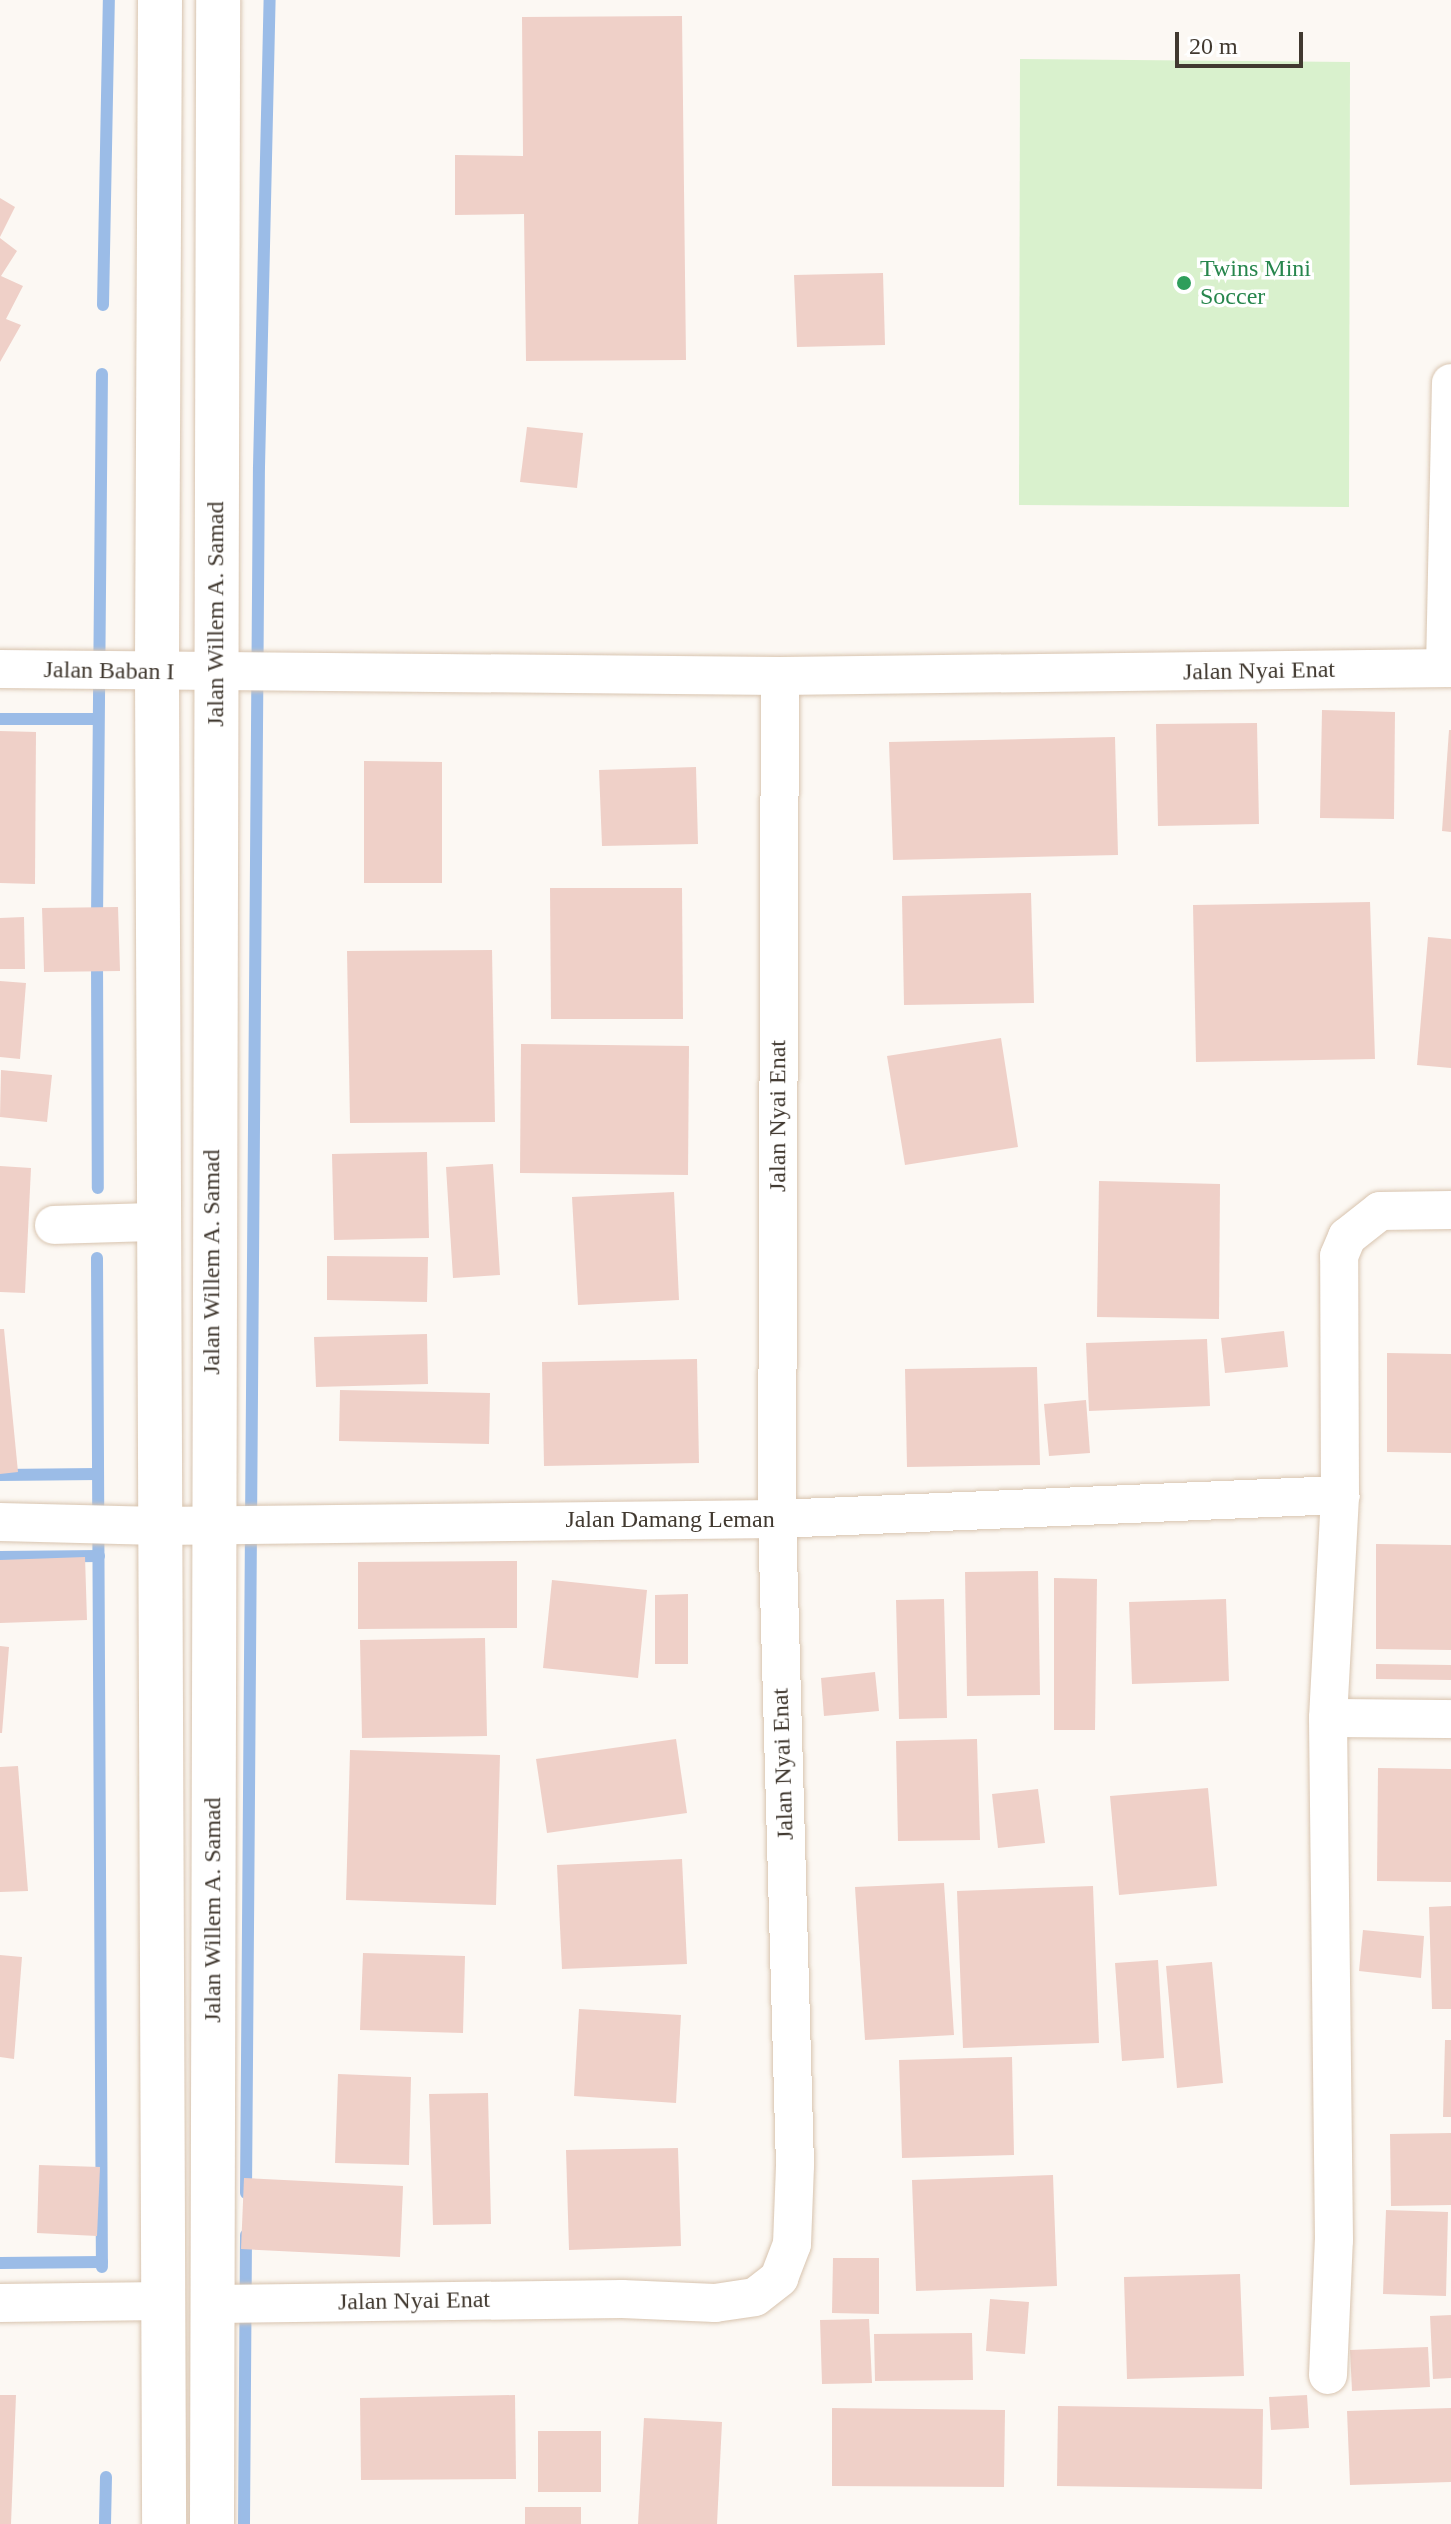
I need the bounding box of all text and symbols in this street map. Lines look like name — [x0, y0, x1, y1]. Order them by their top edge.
scale bar — [1179, 16, 1307, 66]
text: 20 m — [1189, 33, 1238, 59]
place label: Twins Mini Soccer — [1200, 255, 1311, 311]
marker: Twins Mini Soccer — [1175, 274, 1193, 292]
street label: Jalan Willem A. Samad — [202, 501, 230, 727]
street label: Jalan Baban I — [43, 655, 175, 687]
street label: Jalan Nyai Enat — [1183, 655, 1335, 687]
street label: Jalan Nyai Enat — [764, 1040, 792, 1192]
street label: Jalan Willem A. Samad — [198, 1149, 226, 1375]
street label: Jalan Damang Leman — [565, 1506, 775, 1534]
street label: Jalan Nyai Enat — [766, 1688, 800, 1840]
street label: Jalan Willem A. Samad — [199, 1797, 227, 2023]
street label: Jalan Nyai Enat — [338, 2285, 490, 2317]

